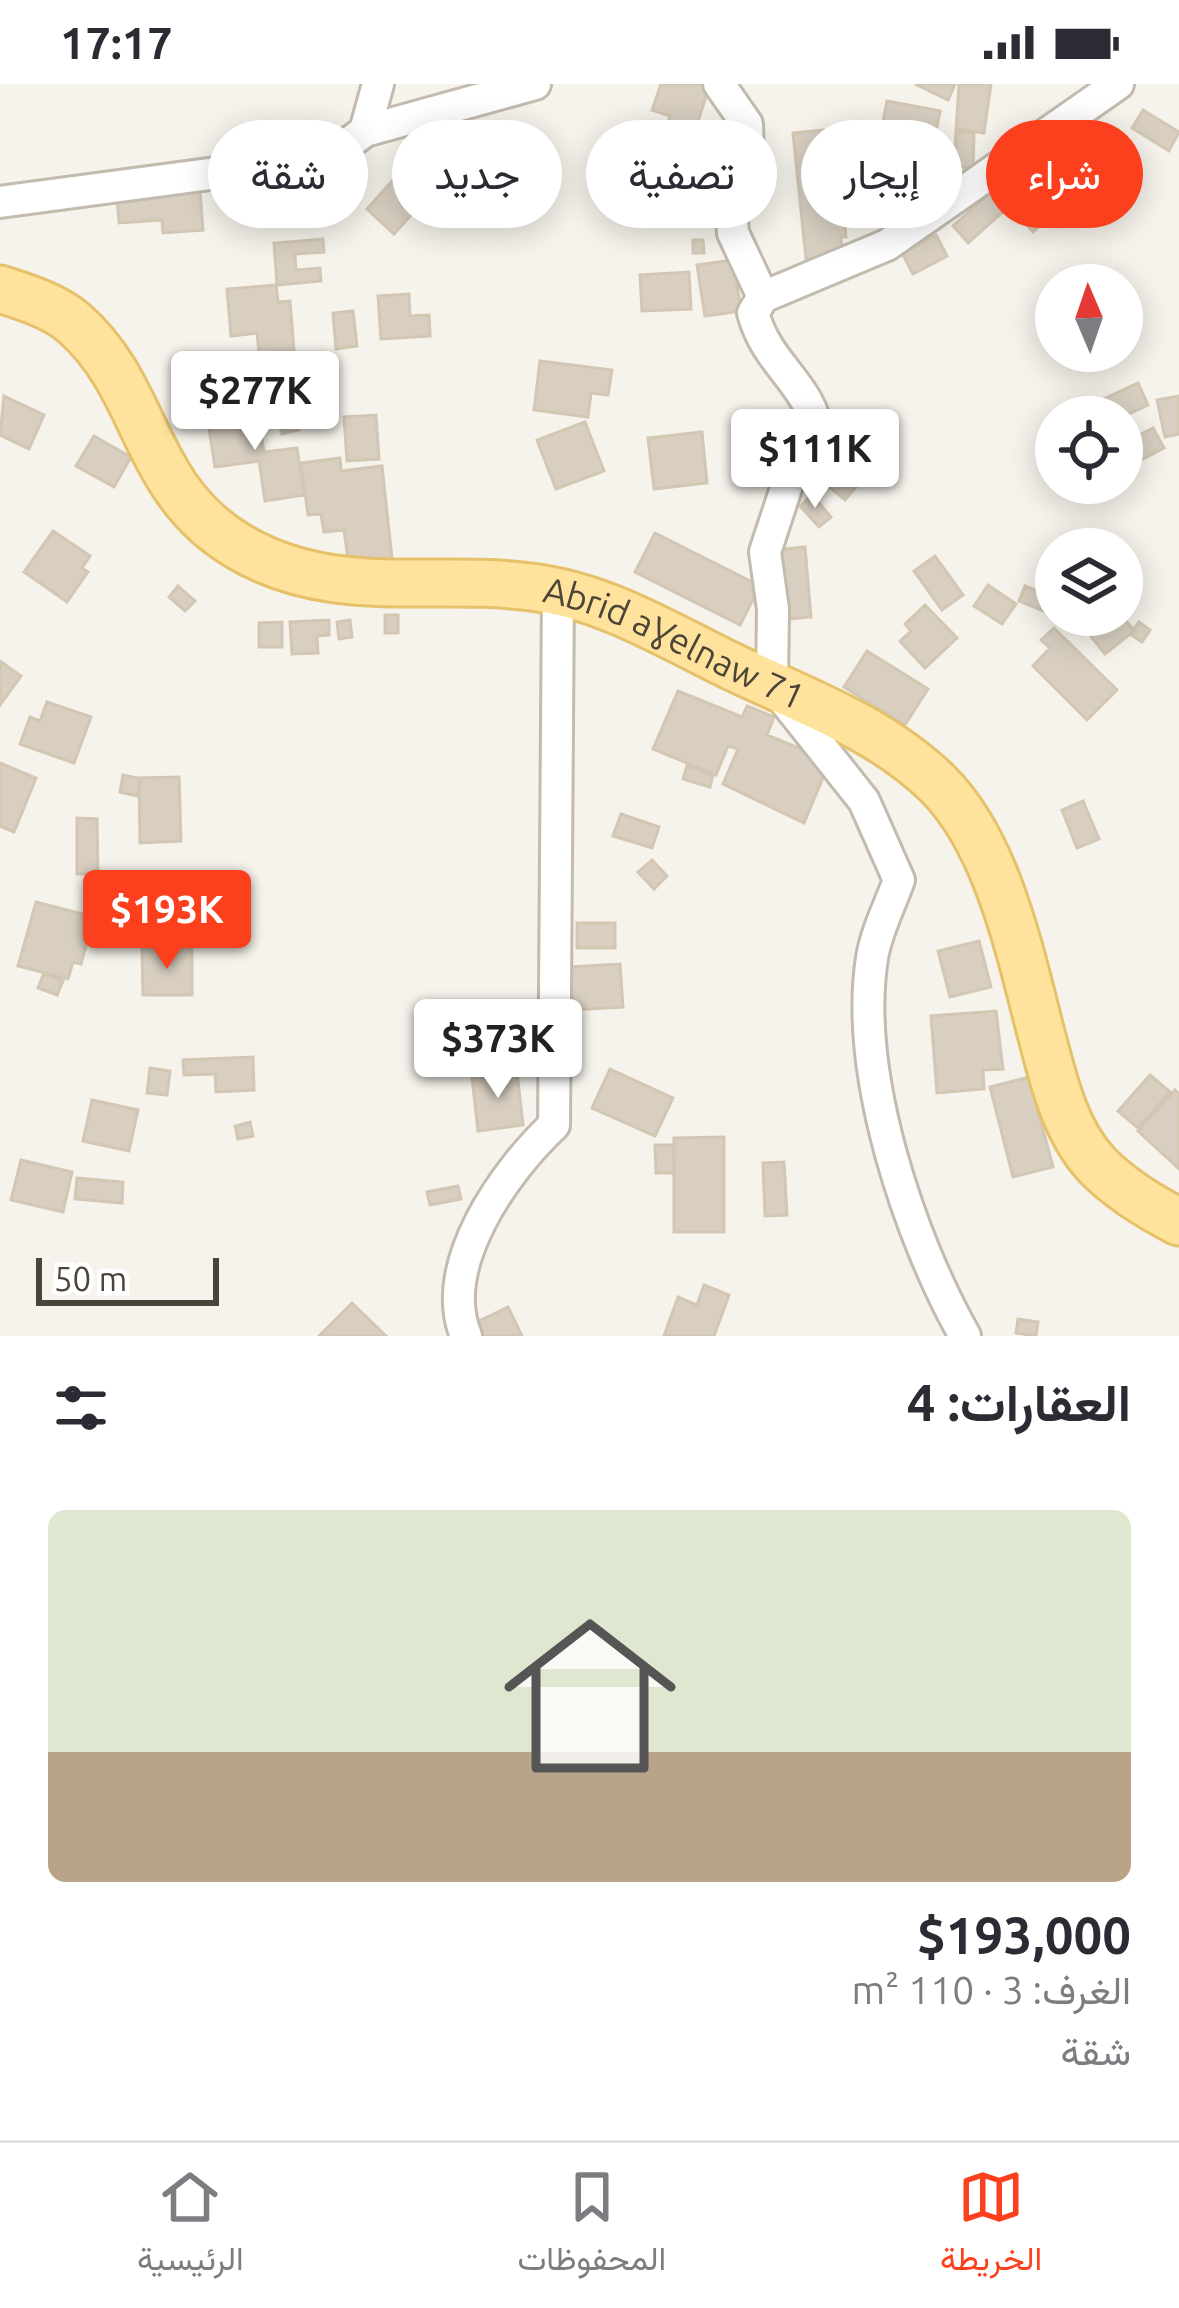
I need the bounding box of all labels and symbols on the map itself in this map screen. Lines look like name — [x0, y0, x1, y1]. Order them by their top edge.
north arrow — [1035, 264, 1143, 372]
pin: $277K — [171, 351, 339, 453]
pin: $111K — [731, 409, 899, 511]
street label: Abrid aɣelnaw 71 — [540, 568, 811, 717]
pin: $193K — [83, 870, 251, 972]
pin: $373K — [414, 999, 582, 1101]
scale bar — [36, 1252, 219, 1305]

